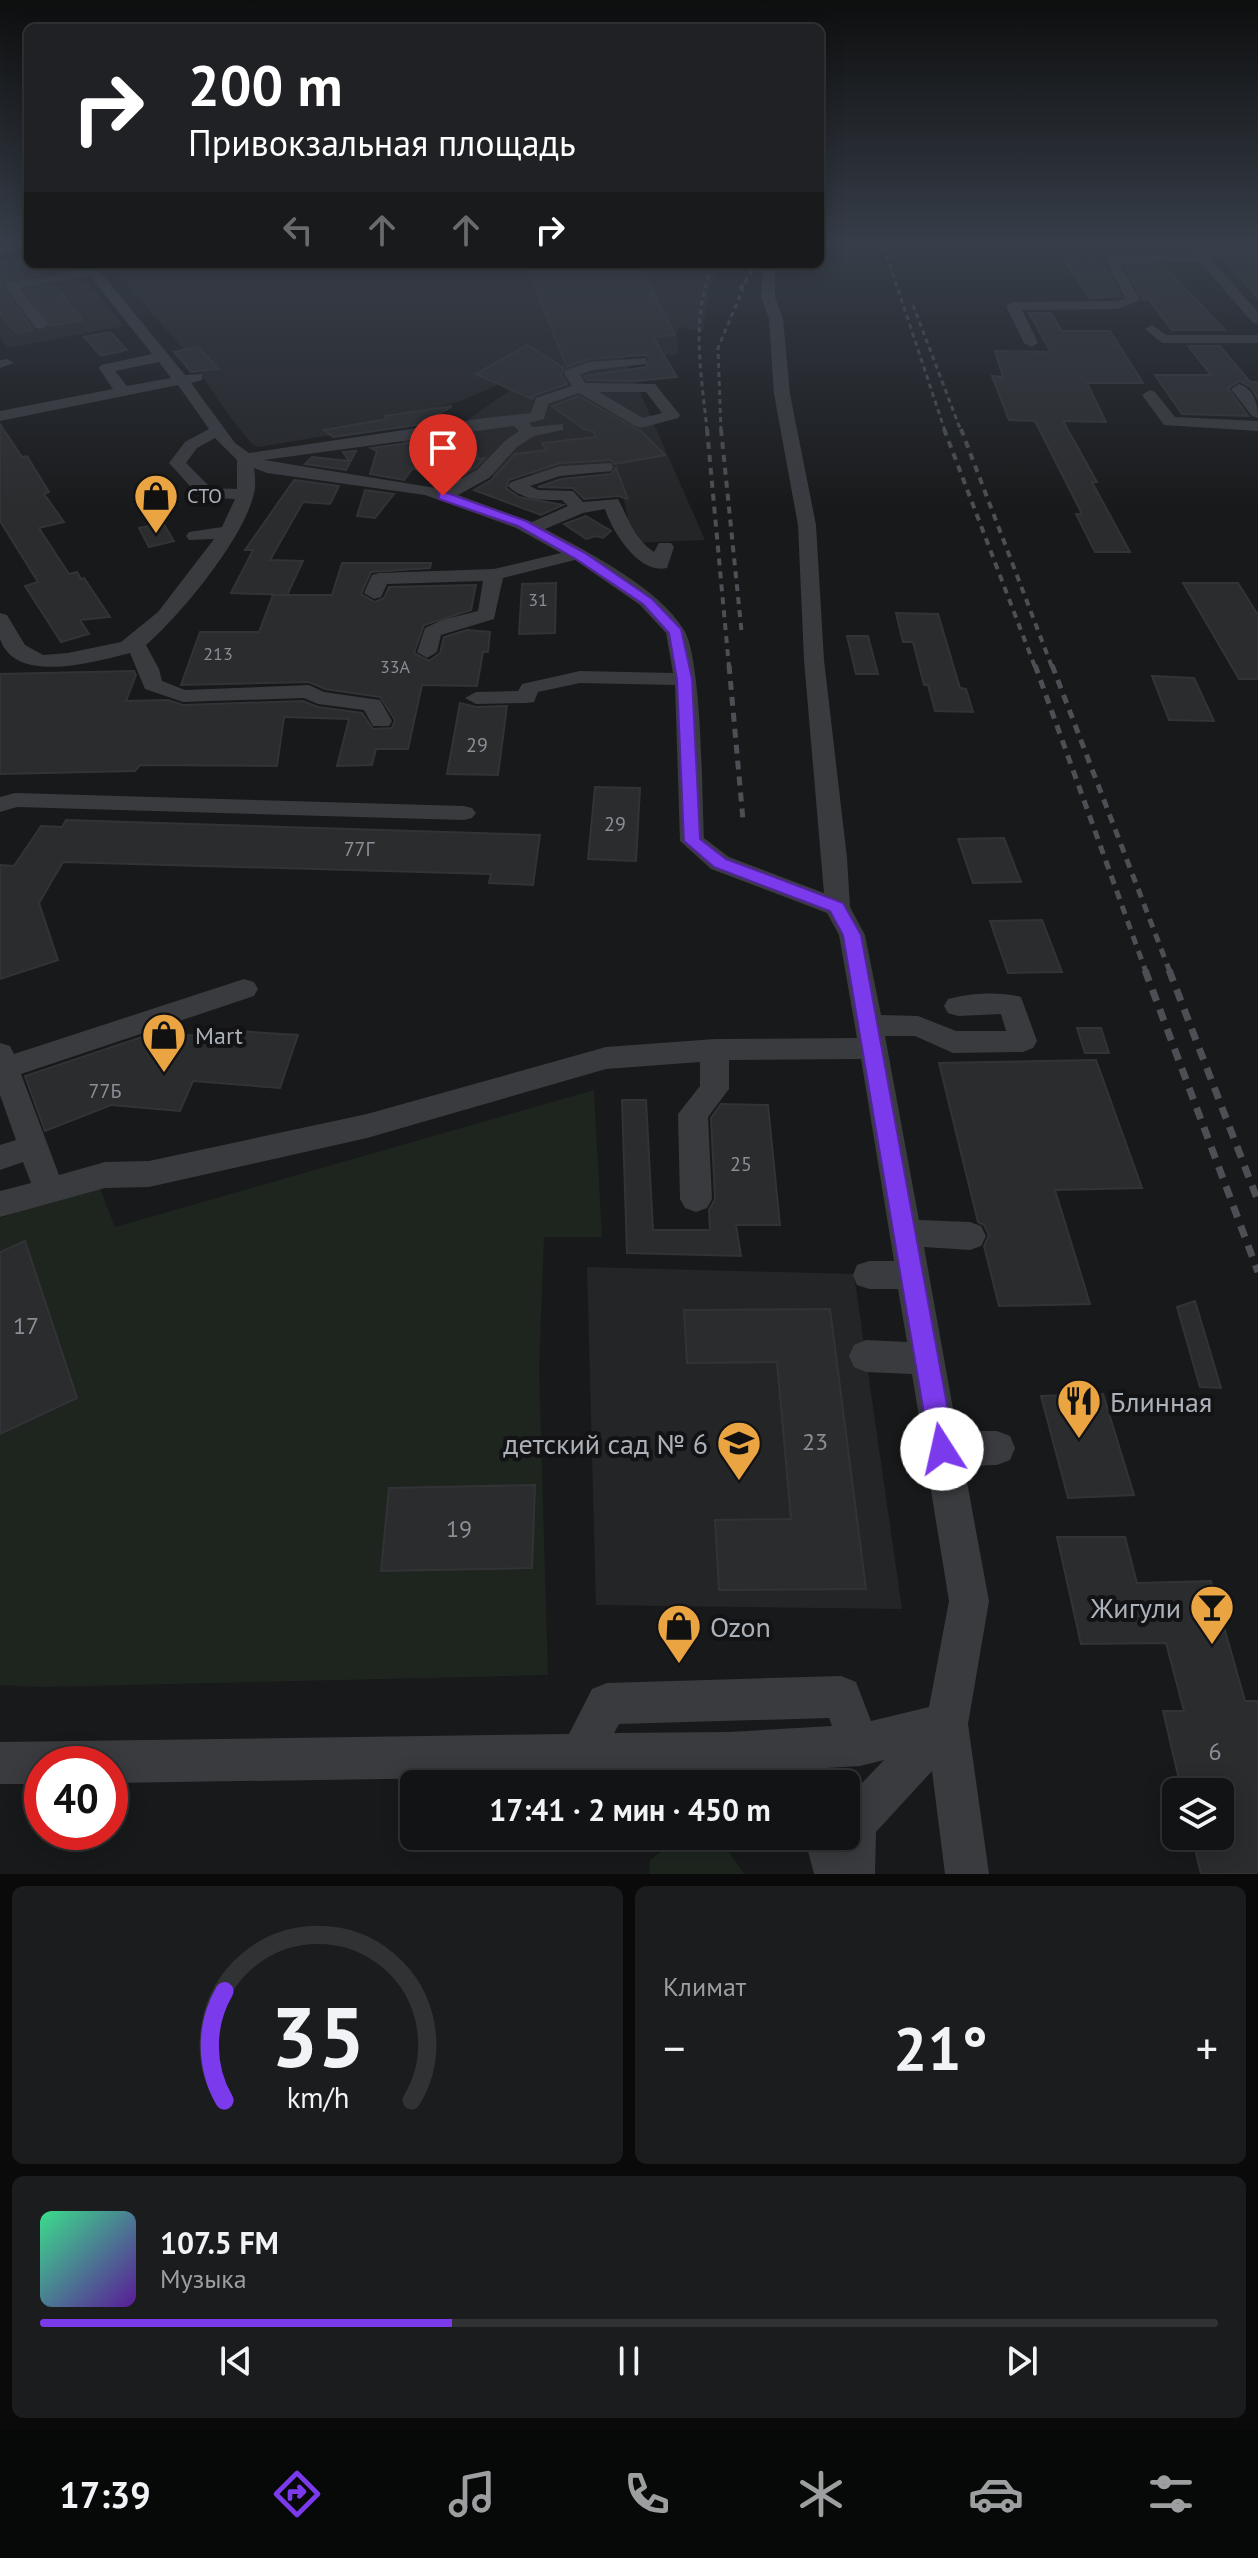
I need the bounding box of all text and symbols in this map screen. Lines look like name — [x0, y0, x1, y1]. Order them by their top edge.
text: 200 m — [188, 49, 343, 121]
icon: right — [56, 56, 160, 160]
text: Привокзальная площадь — [188, 119, 576, 166]
icon: left — [276, 208, 320, 252]
icon: ahead — [360, 208, 404, 252]
icon: ahead — [444, 208, 488, 252]
icon: right — [528, 208, 572, 252]
pin — [409, 414, 477, 496]
icon: arrive — [421, 426, 465, 470]
shop icon: СТО — [132, 472, 180, 535]
place label: СТО — [187, 483, 222, 509]
house number: 31 — [528, 588, 548, 611]
house number: 213 — [203, 642, 233, 665]
house number: 33А — [380, 655, 411, 678]
house number: 29 — [466, 732, 488, 758]
house number: 29 — [604, 811, 626, 837]
house number: 77Г — [344, 836, 375, 862]
shop icon: Mart — [140, 1011, 188, 1074]
place label: Mart — [195, 1020, 243, 1051]
house number: 77Б — [89, 1078, 121, 1104]
house number: 25 — [730, 1151, 752, 1177]
house number: 17 — [13, 1310, 39, 1341]
restaurant icon: Блинная — [1055, 1377, 1103, 1440]
place label: Блинная — [1110, 1383, 1212, 1420]
position arrow — [900, 1407, 984, 1491]
school or university icon: детский сад № 6 — [715, 1419, 763, 1482]
place label: детский сад № 6 — [503, 1425, 708, 1462]
house number: 23 — [802, 1426, 828, 1457]
house number: 19 — [446, 1513, 472, 1544]
bar icon: Жигули — [1188, 1583, 1236, 1646]
place label: Жигули — [1090, 1589, 1181, 1626]
shop icon: Ozon — [655, 1602, 703, 1665]
place label: Ozon — [710, 1608, 771, 1645]
house number: 6 — [1208, 1736, 1222, 1767]
speed limit sign: 40 — [24, 1746, 128, 1850]
map controls — [1162, 1778, 1234, 1850]
button: layers — [1162, 1778, 1234, 1850]
text: 17:41 · 2 мин · 450 m — [489, 1790, 771, 1829]
text: Климат — [663, 1970, 746, 2003]
text: 35 — [270, 1982, 365, 2090]
text: 21° — [893, 2009, 988, 2087]
text: − — [663, 2019, 685, 2076]
text: + — [1196, 2019, 1218, 2076]
text: km/h — [286, 2079, 349, 2116]
text: 107.5 FM — [160, 2223, 279, 2262]
text: Музыка — [160, 2262, 247, 2295]
icon: previous — [214, 2339, 258, 2383]
icon: pause — [607, 2339, 651, 2383]
icon: next — [1000, 2339, 1044, 2383]
icon: directions — [269, 2466, 325, 2522]
icon: music — [444, 2466, 500, 2522]
icon: phone — [619, 2466, 675, 2522]
icon: climate — [793, 2466, 849, 2522]
icon: car — [968, 2466, 1024, 2522]
icon: filters — [1143, 2466, 1199, 2522]
text: 17:39 — [59, 2471, 151, 2518]

